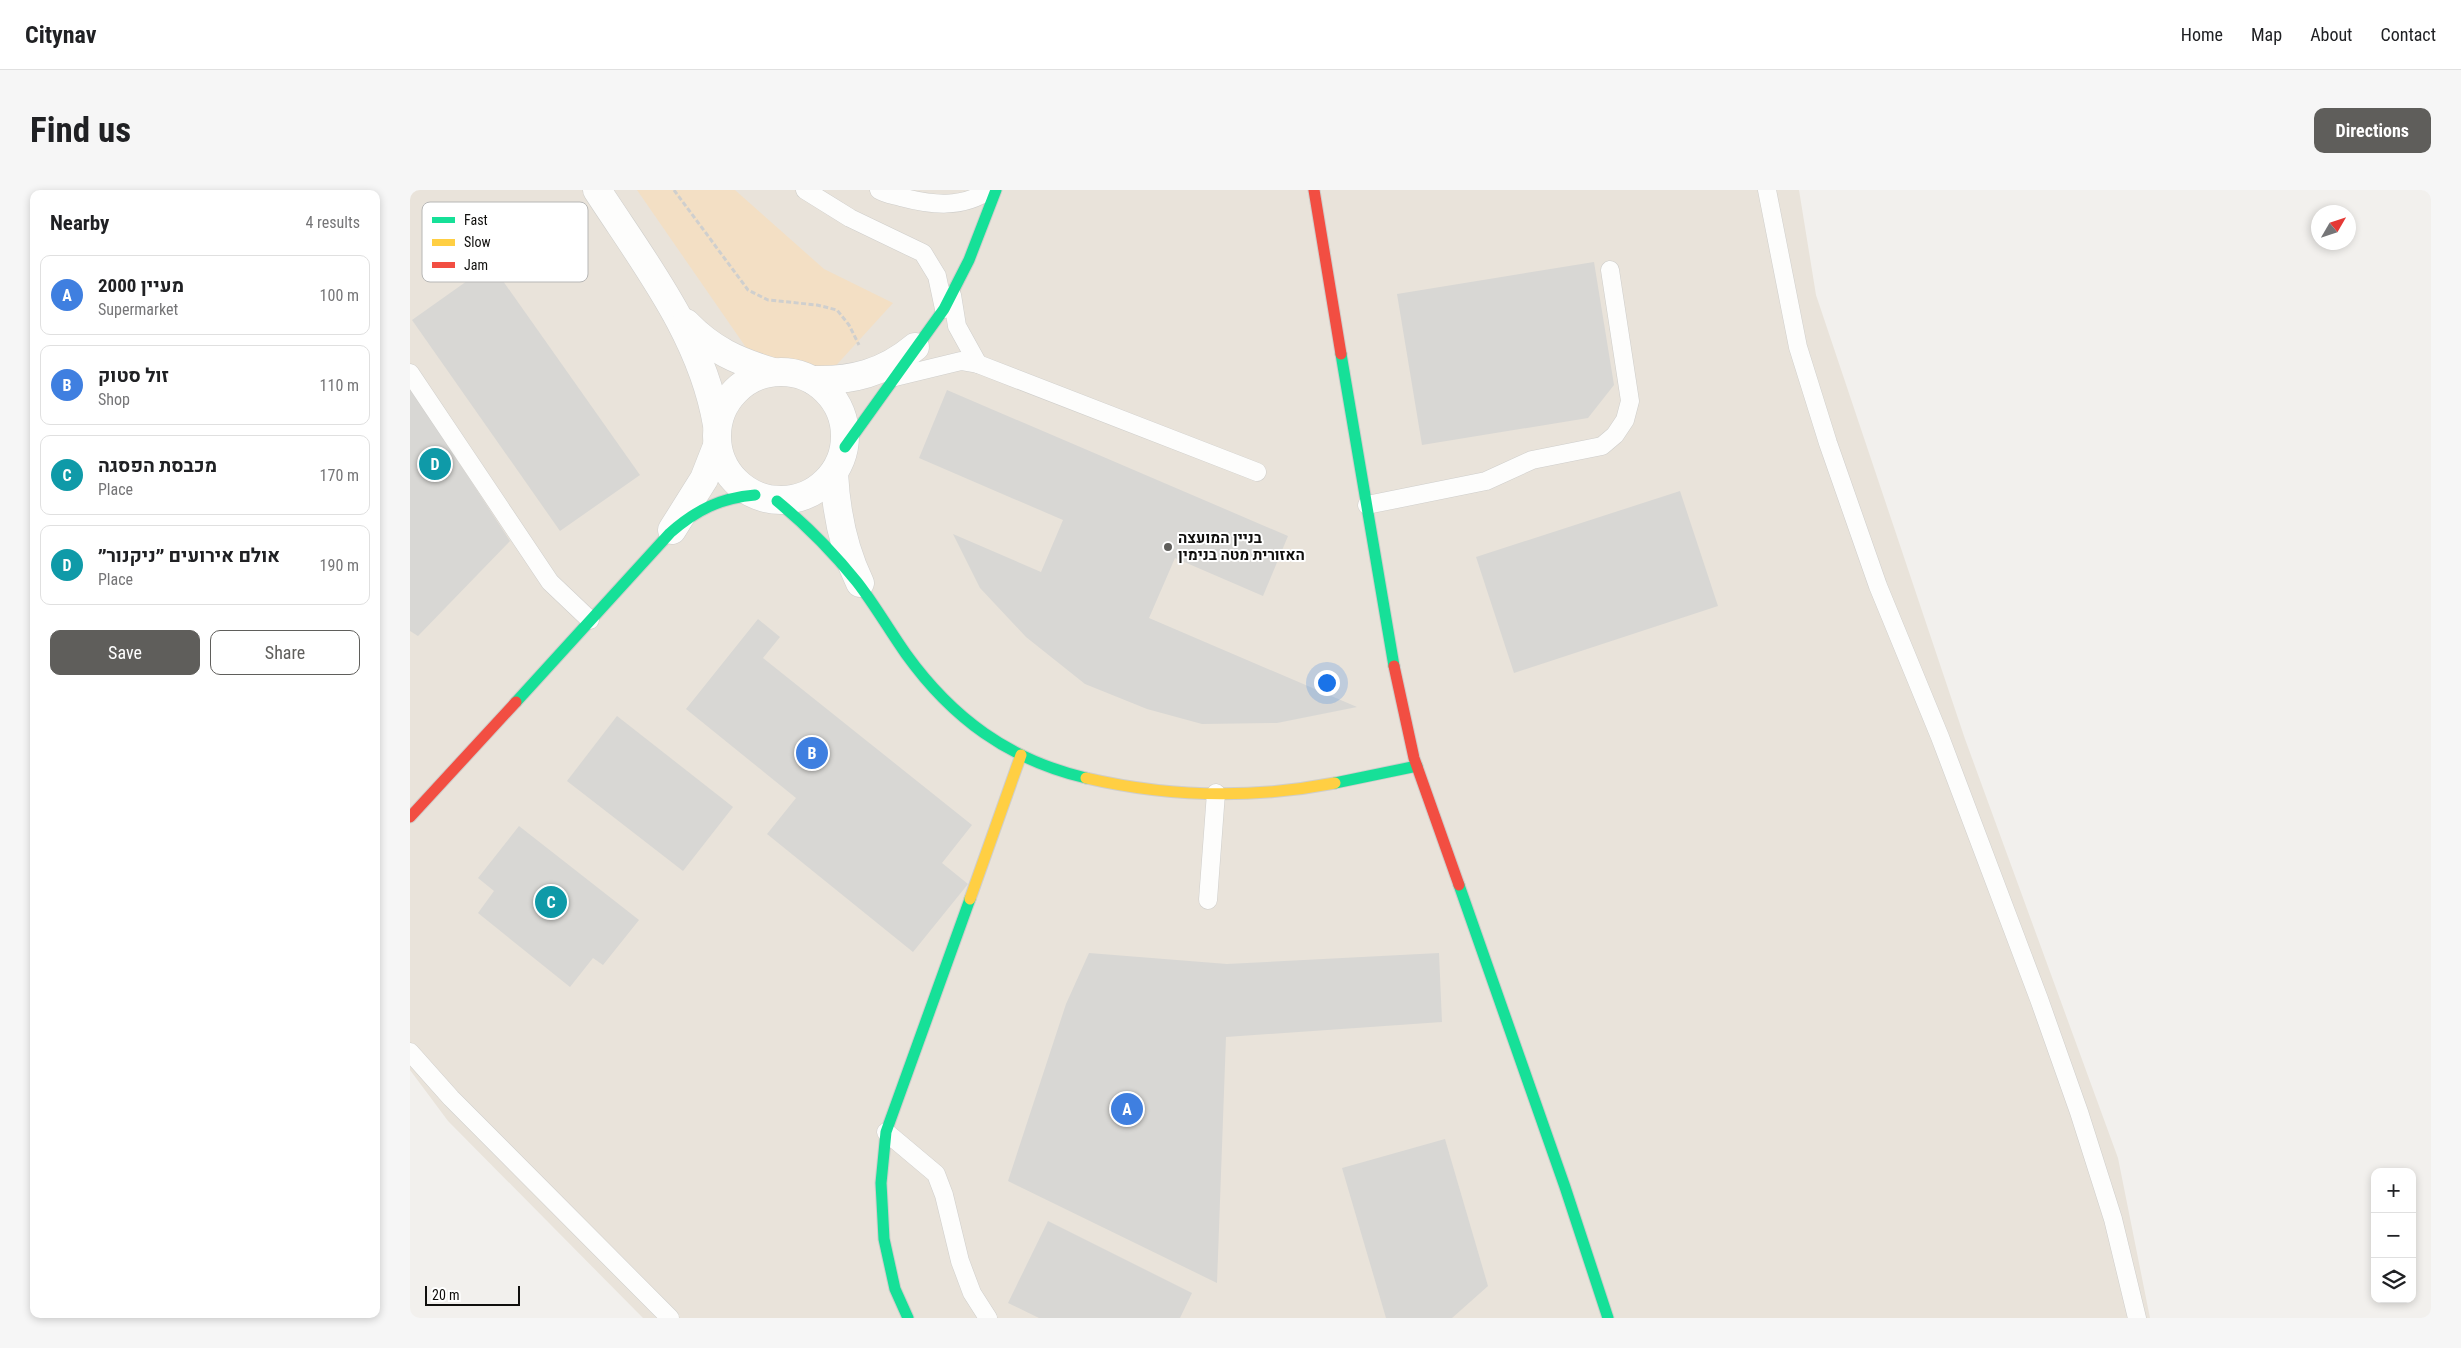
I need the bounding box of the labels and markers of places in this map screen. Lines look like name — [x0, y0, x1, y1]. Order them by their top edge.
pin: D — [419, 445, 451, 483]
place label: בניין המועצה האזורית מטה בנימין — [1178, 529, 1305, 564]
marker: בניין המועצה האזורית מטה בנימין — [1162, 541, 1174, 553]
pin: B — [796, 734, 828, 772]
pin: C — [535, 883, 567, 921]
pin: A — [1111, 1090, 1143, 1128]

